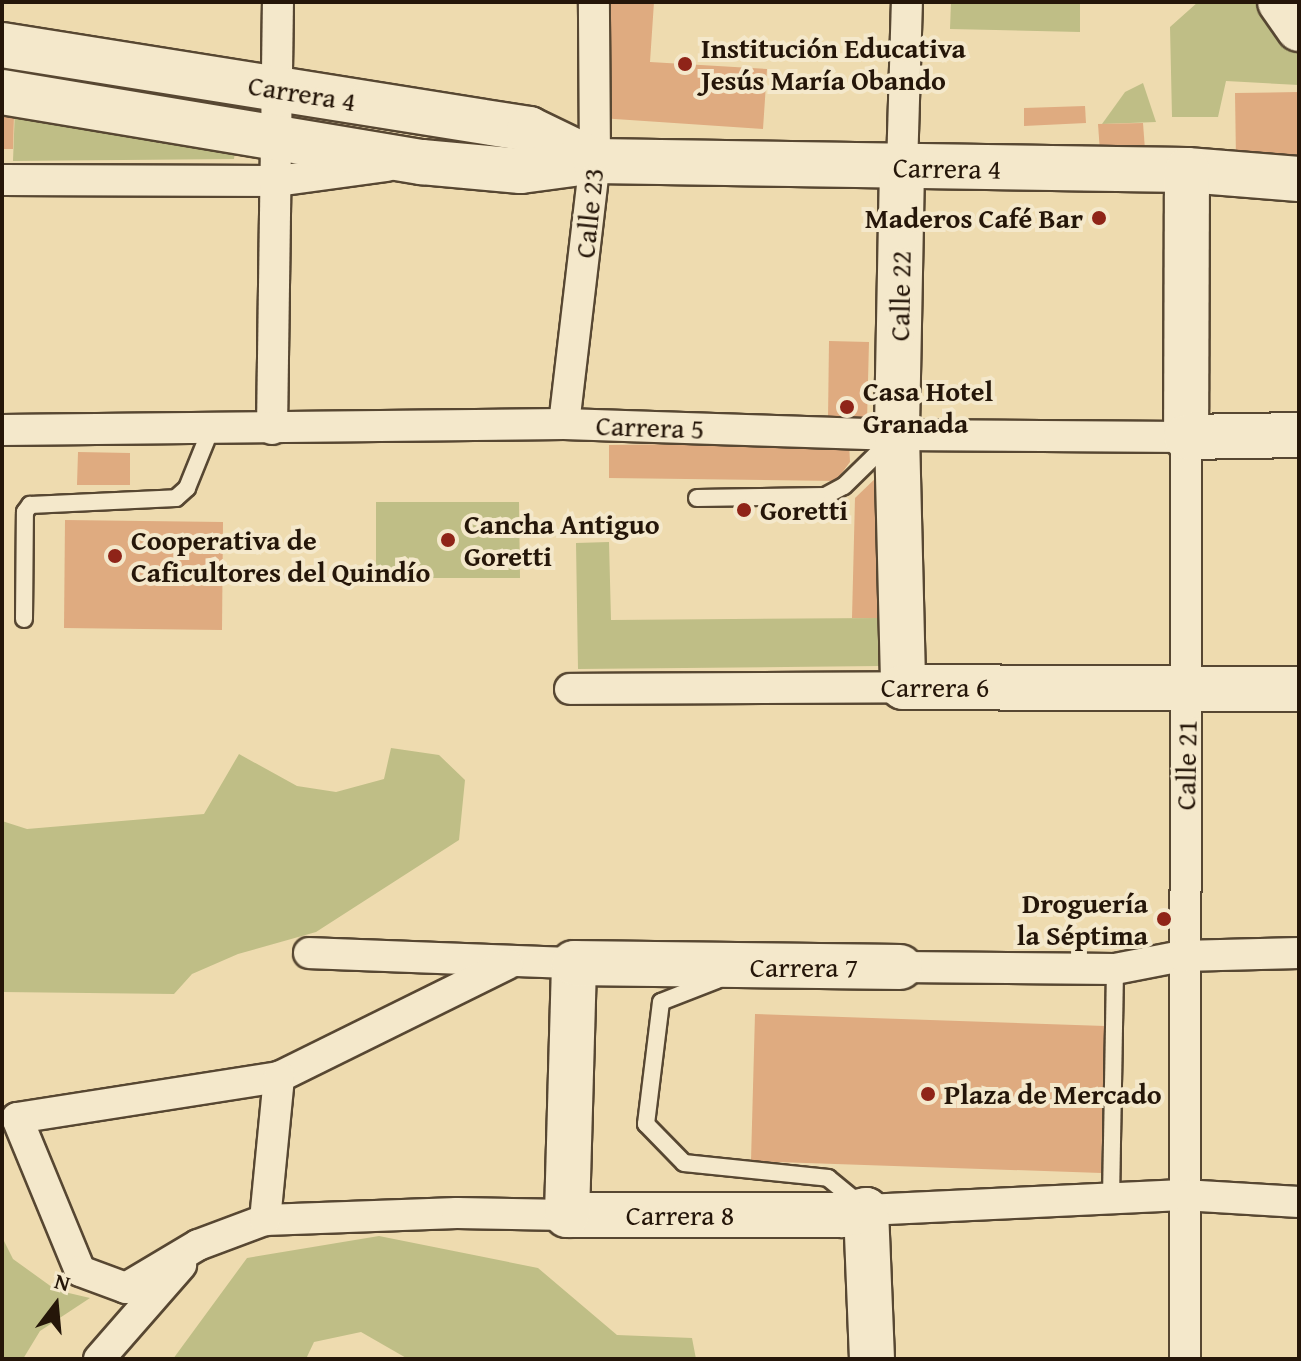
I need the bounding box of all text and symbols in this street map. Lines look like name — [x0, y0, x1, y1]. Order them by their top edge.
place label: Institución Educativa Jesús María Obando — [701, 31, 966, 97]
marker: Institución Educativa Jesús María Obando — [676, 55, 694, 73]
street label: Carrera 4 — [246, 68, 358, 118]
street label: Carrera 4 — [893, 150, 1001, 186]
street label: Calle 23 — [568, 166, 610, 260]
place label: Maderos Café Bar — [865, 201, 1083, 235]
marker: Maderos Café Bar — [1090, 209, 1108, 227]
street label: Calle 22 — [882, 250, 918, 342]
place label: Casa Hotel Granada — [863, 374, 993, 440]
marker: Casa Hotel Granada — [838, 398, 856, 416]
street label: Carrera 5 — [595, 408, 705, 446]
place label: Goretti — [760, 493, 848, 527]
marker: Goretti — [735, 501, 753, 519]
place label: Cancha Antiguo Goretti — [464, 507, 660, 573]
place label: Cooperativa de Caficultores del Quindío — [131, 523, 430, 589]
marker: Cancha Antiguo Goretti — [439, 531, 457, 549]
marker: Cooperativa de Caficultores del Quindío — [106, 547, 124, 565]
street label: Carrera 6 — [881, 670, 989, 704]
street label: Calle 21 — [1168, 719, 1204, 811]
place label: Droguería la Séptima — [1017, 886, 1148, 952]
marker: Droguería la Séptima — [1155, 910, 1173, 928]
street label: Carrera 7 — [750, 950, 858, 984]
place label: Plaza de Mercado — [944, 1077, 1162, 1111]
marker: Plaza de Mercado — [919, 1085, 937, 1103]
street label: Carrera 8 — [626, 1198, 734, 1232]
north arrow — [16, 1265, 96, 1345]
text: N — [51, 1265, 74, 1299]

